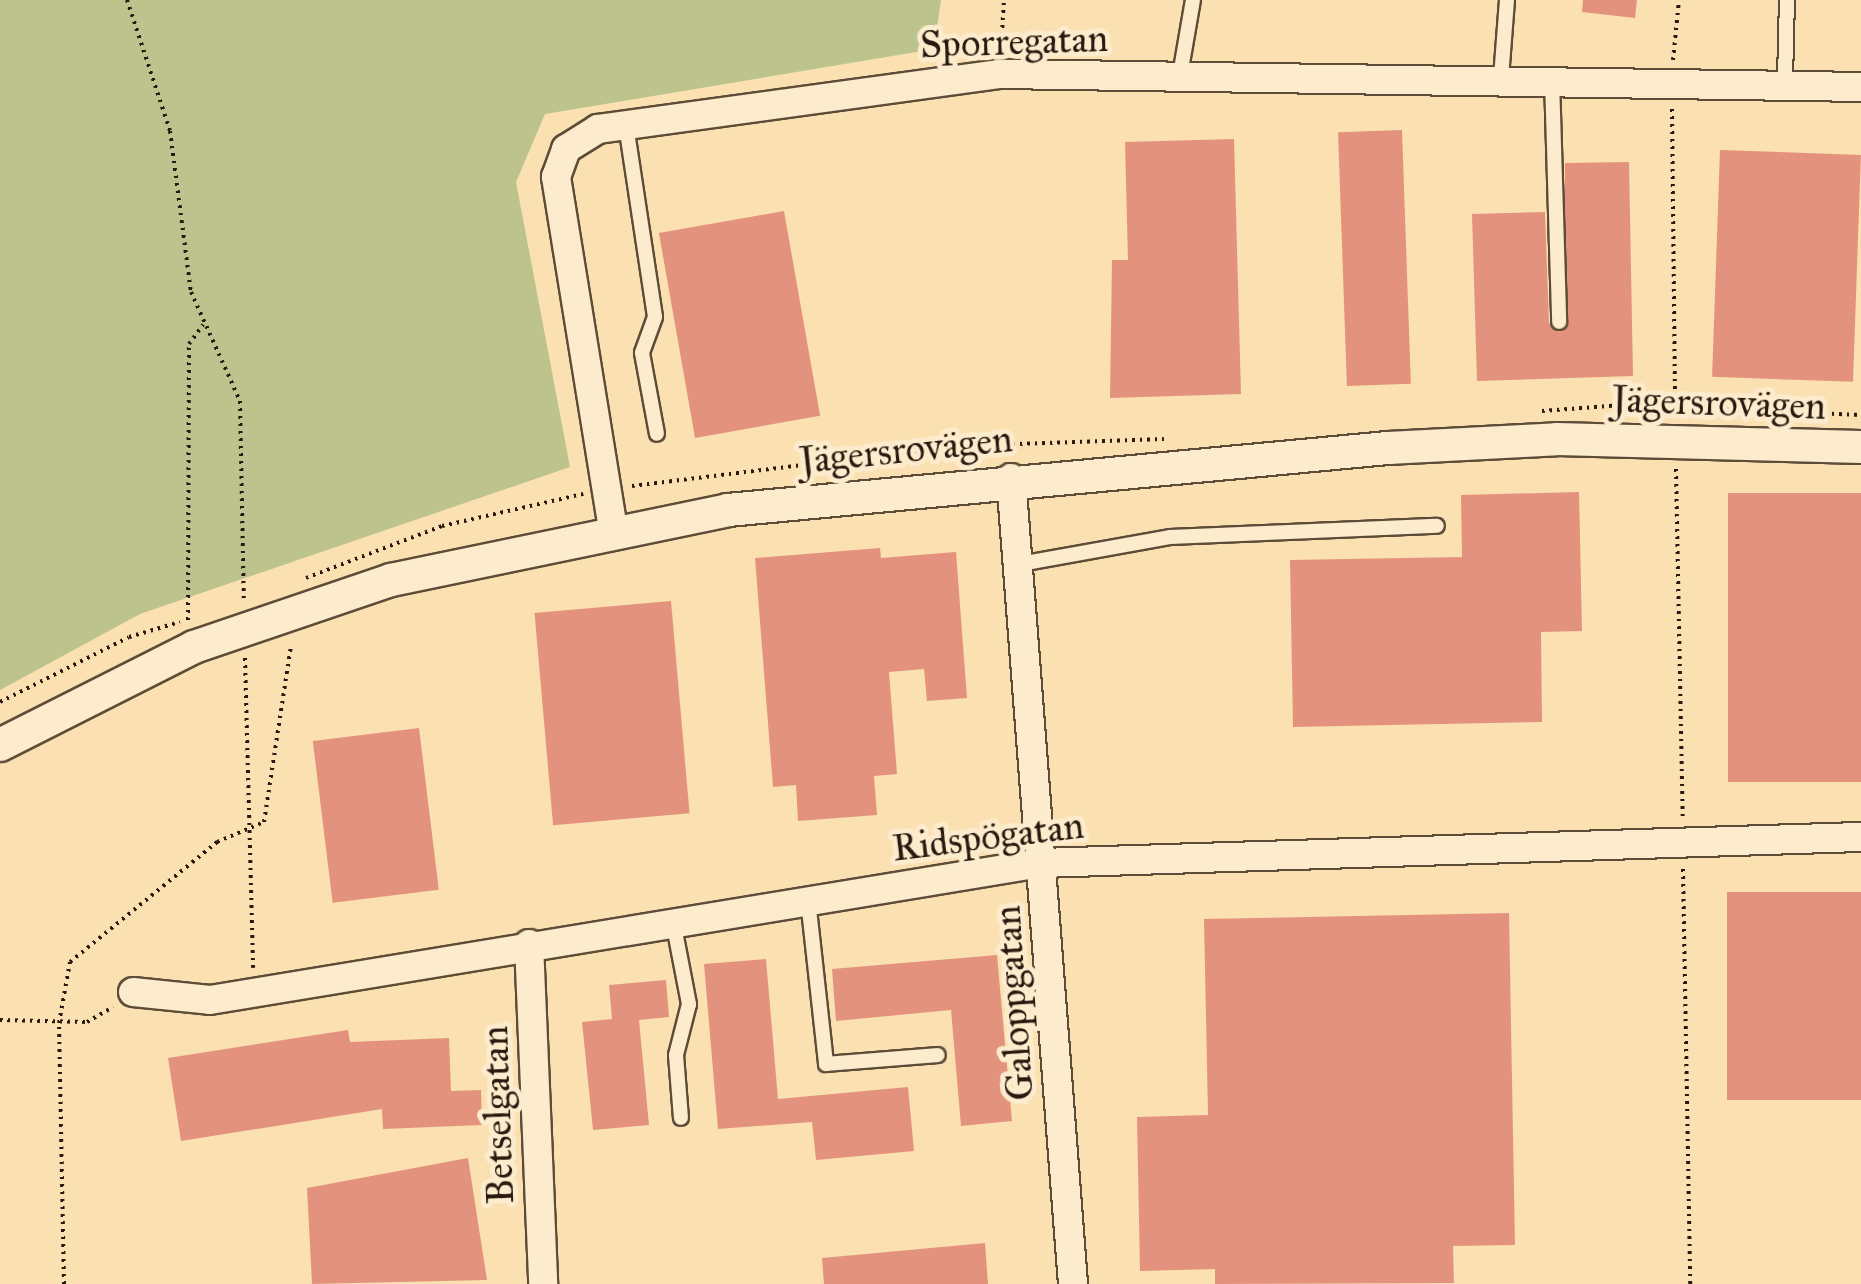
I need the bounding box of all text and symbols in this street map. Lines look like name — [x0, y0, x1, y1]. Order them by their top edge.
street label: Sporregatan — [919, 16, 1109, 68]
street label: Jägersrovägen — [1611, 376, 1827, 430]
street label: Jägersrovägen — [797, 416, 1015, 484]
street label: Ridspögatan — [890, 803, 1086, 871]
street label: Galoppgatan — [984, 904, 1044, 1102]
street label: Betselgatan — [472, 1025, 524, 1205]

